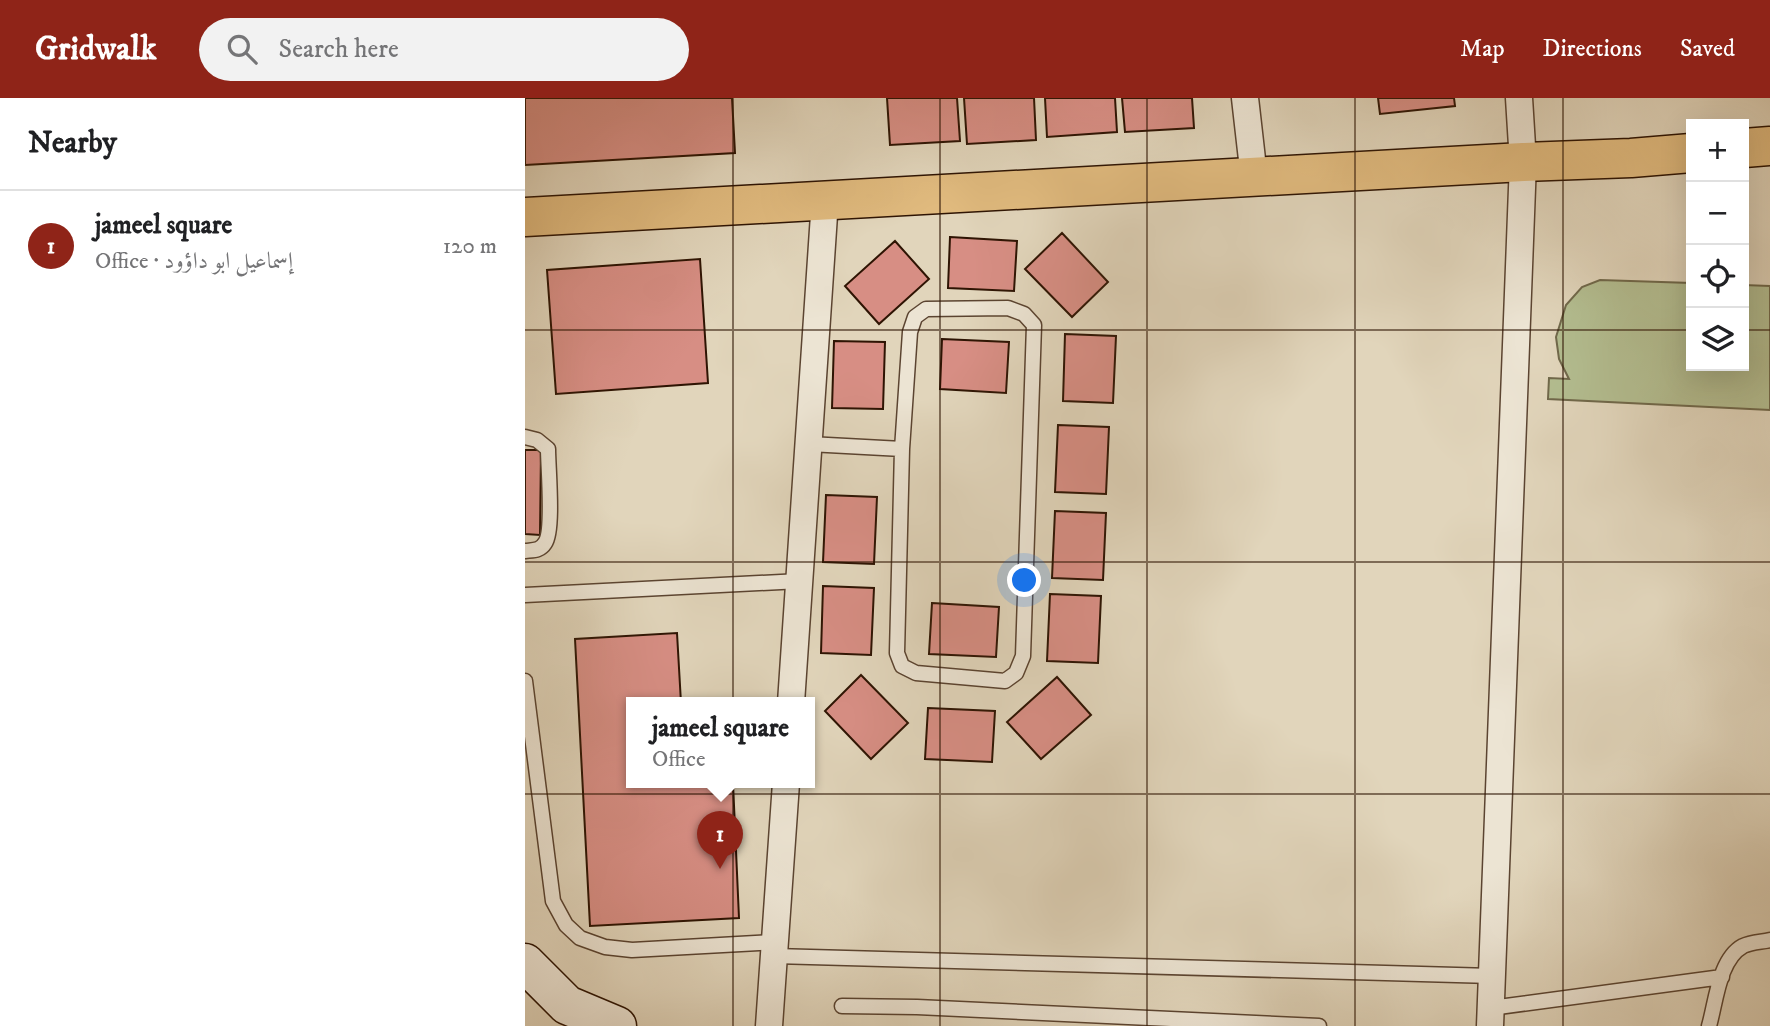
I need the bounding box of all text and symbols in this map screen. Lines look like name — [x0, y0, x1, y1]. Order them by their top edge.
search box — [199, 18, 689, 81]
text: Gridwalk — [35, 29, 157, 70]
icon: search — [223, 30, 261, 68]
text: Search here — [279, 33, 399, 66]
text: Map — [1460, 34, 1505, 64]
text: Directions — [1543, 34, 1642, 64]
text: Saved — [1680, 34, 1735, 64]
map controls — [1686, 119, 1749, 371]
button: + — [1686, 119, 1749, 182]
text: Nearby — [28, 125, 117, 162]
button: − — [1686, 182, 1749, 245]
text: jameel square — [95, 209, 232, 242]
text: 1 — [47, 232, 55, 261]
text: 120 m — [443, 232, 497, 261]
button: locate — [1686, 245, 1749, 308]
text: Office · إسماعيل ابو داؤود — [95, 247, 293, 276]
button: layers — [1686, 308, 1749, 371]
your location — [1007, 563, 1041, 597]
popup — [626, 697, 815, 788]
text: jameel square — [652, 712, 789, 745]
text: Office — [652, 745, 706, 774]
pin: 1 — [697, 811, 743, 869]

